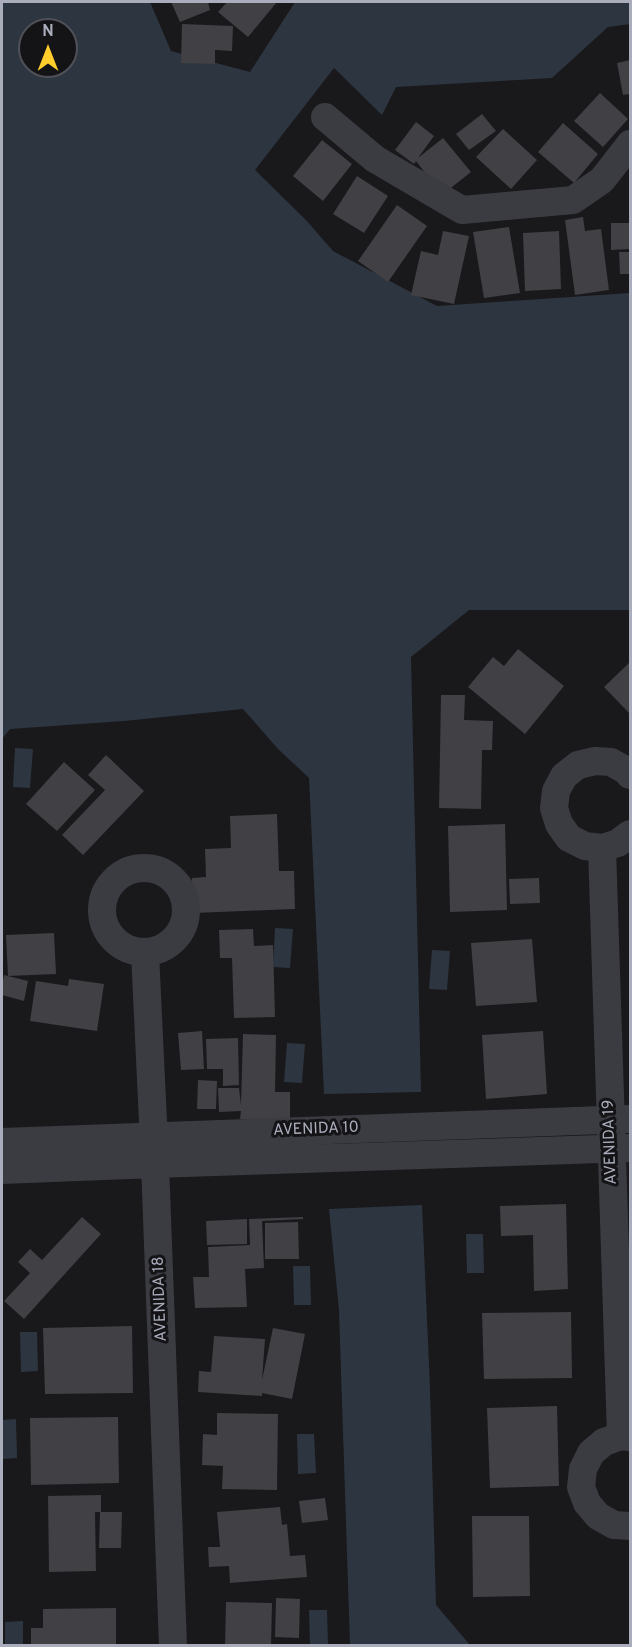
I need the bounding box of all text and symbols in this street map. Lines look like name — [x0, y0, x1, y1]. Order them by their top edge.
north arrow — [18, 18, 78, 78]
text: N — [42, 22, 54, 42]
street label: AVENIDA 19 — [600, 1099, 622, 1185]
street label: AVENIDA 10 — [273, 1119, 359, 1141]
street label: AVENIDA 18 — [150, 1256, 172, 1342]

